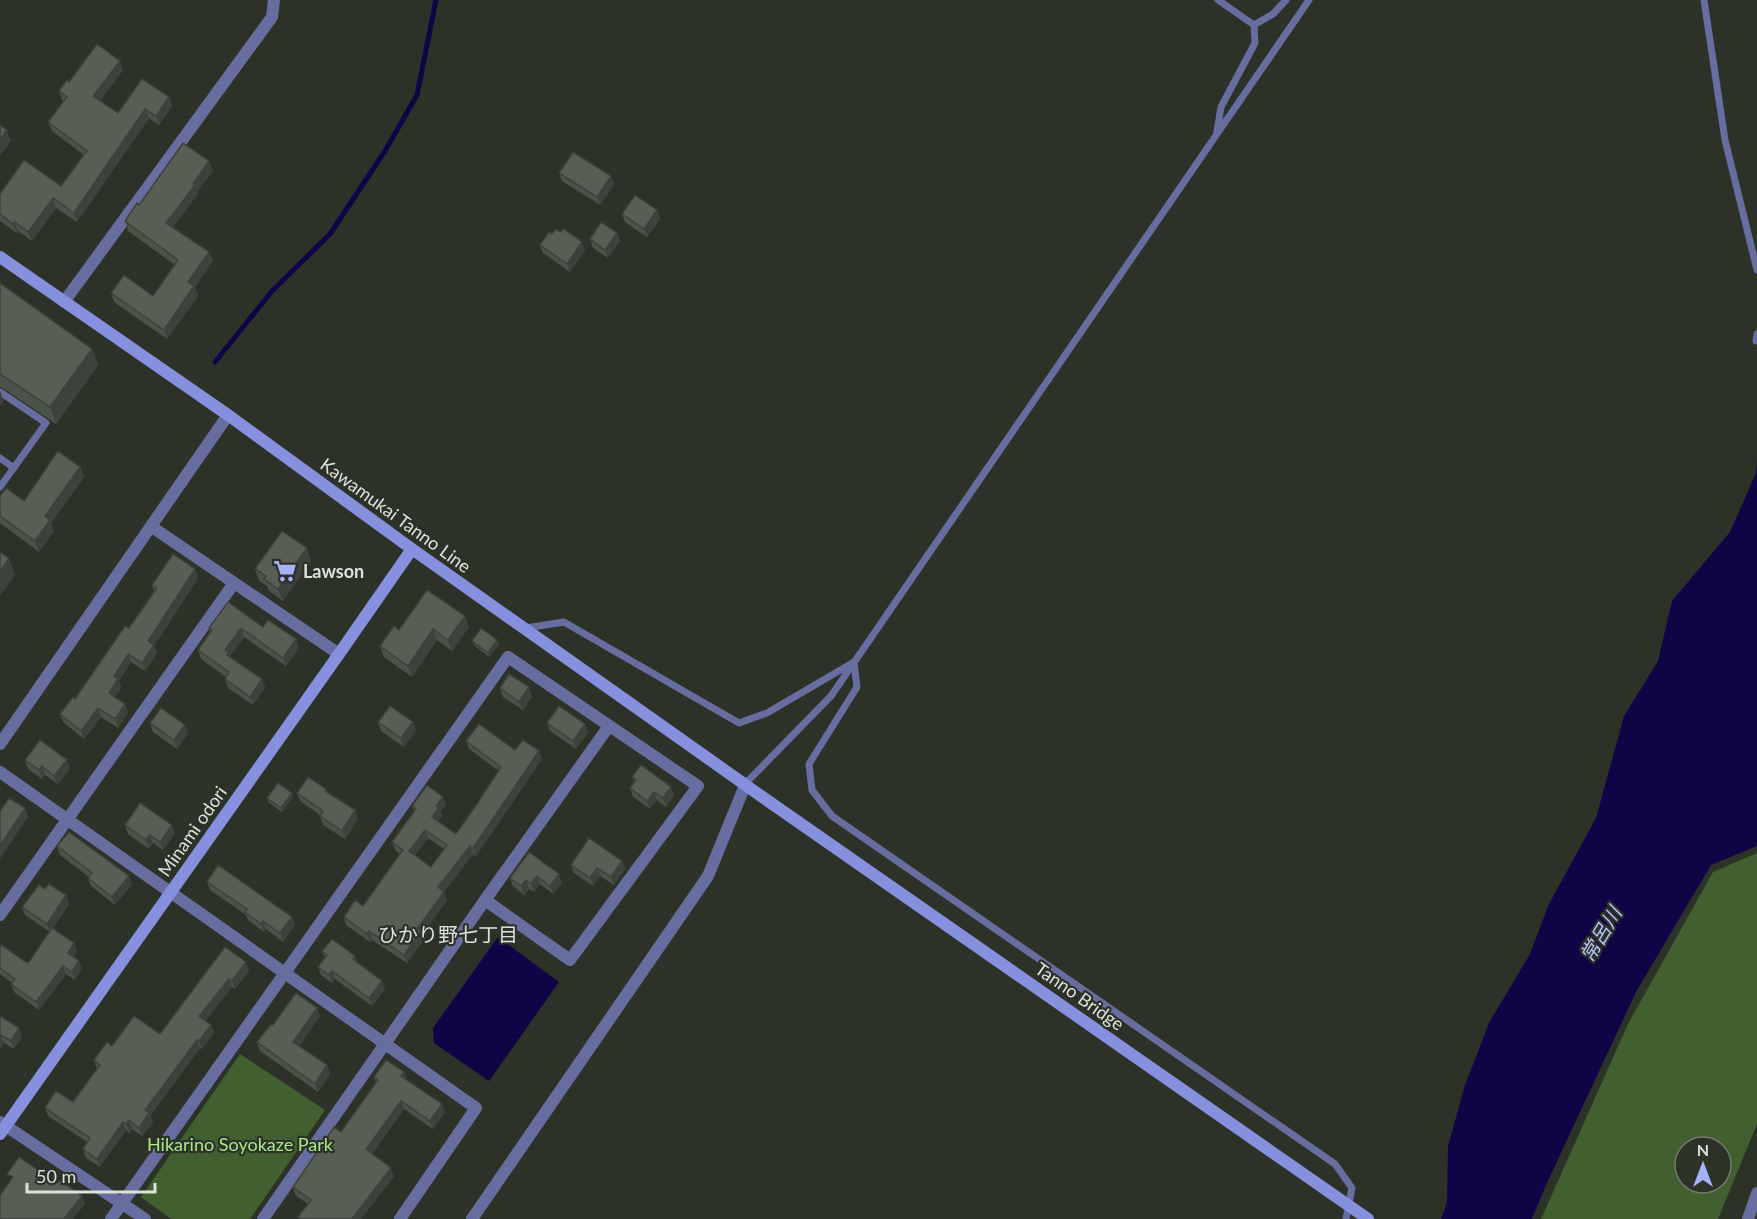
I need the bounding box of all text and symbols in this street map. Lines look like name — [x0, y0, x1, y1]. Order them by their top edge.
street label: Kawamukai Tanno Line — [316, 453, 476, 577]
supermarket icon: Lawson — [272, 558, 298, 584]
place label: Lawson — [303, 560, 364, 582]
street label: Minami odori — [153, 782, 231, 880]
water label: 常呂川 — [1574, 900, 1627, 966]
district label: ひかり野七丁目 — [378, 922, 518, 946]
street label: Tanno Bridge — [1031, 957, 1129, 1035]
park label: Hikarino Soyokaze Park — [147, 1133, 334, 1155]
north arrow — [1673, 1135, 1733, 1195]
text: N — [1697, 1140, 1709, 1159]
scale bar — [27, 1156, 154, 1194]
text: 50 m — [36, 1165, 76, 1187]

